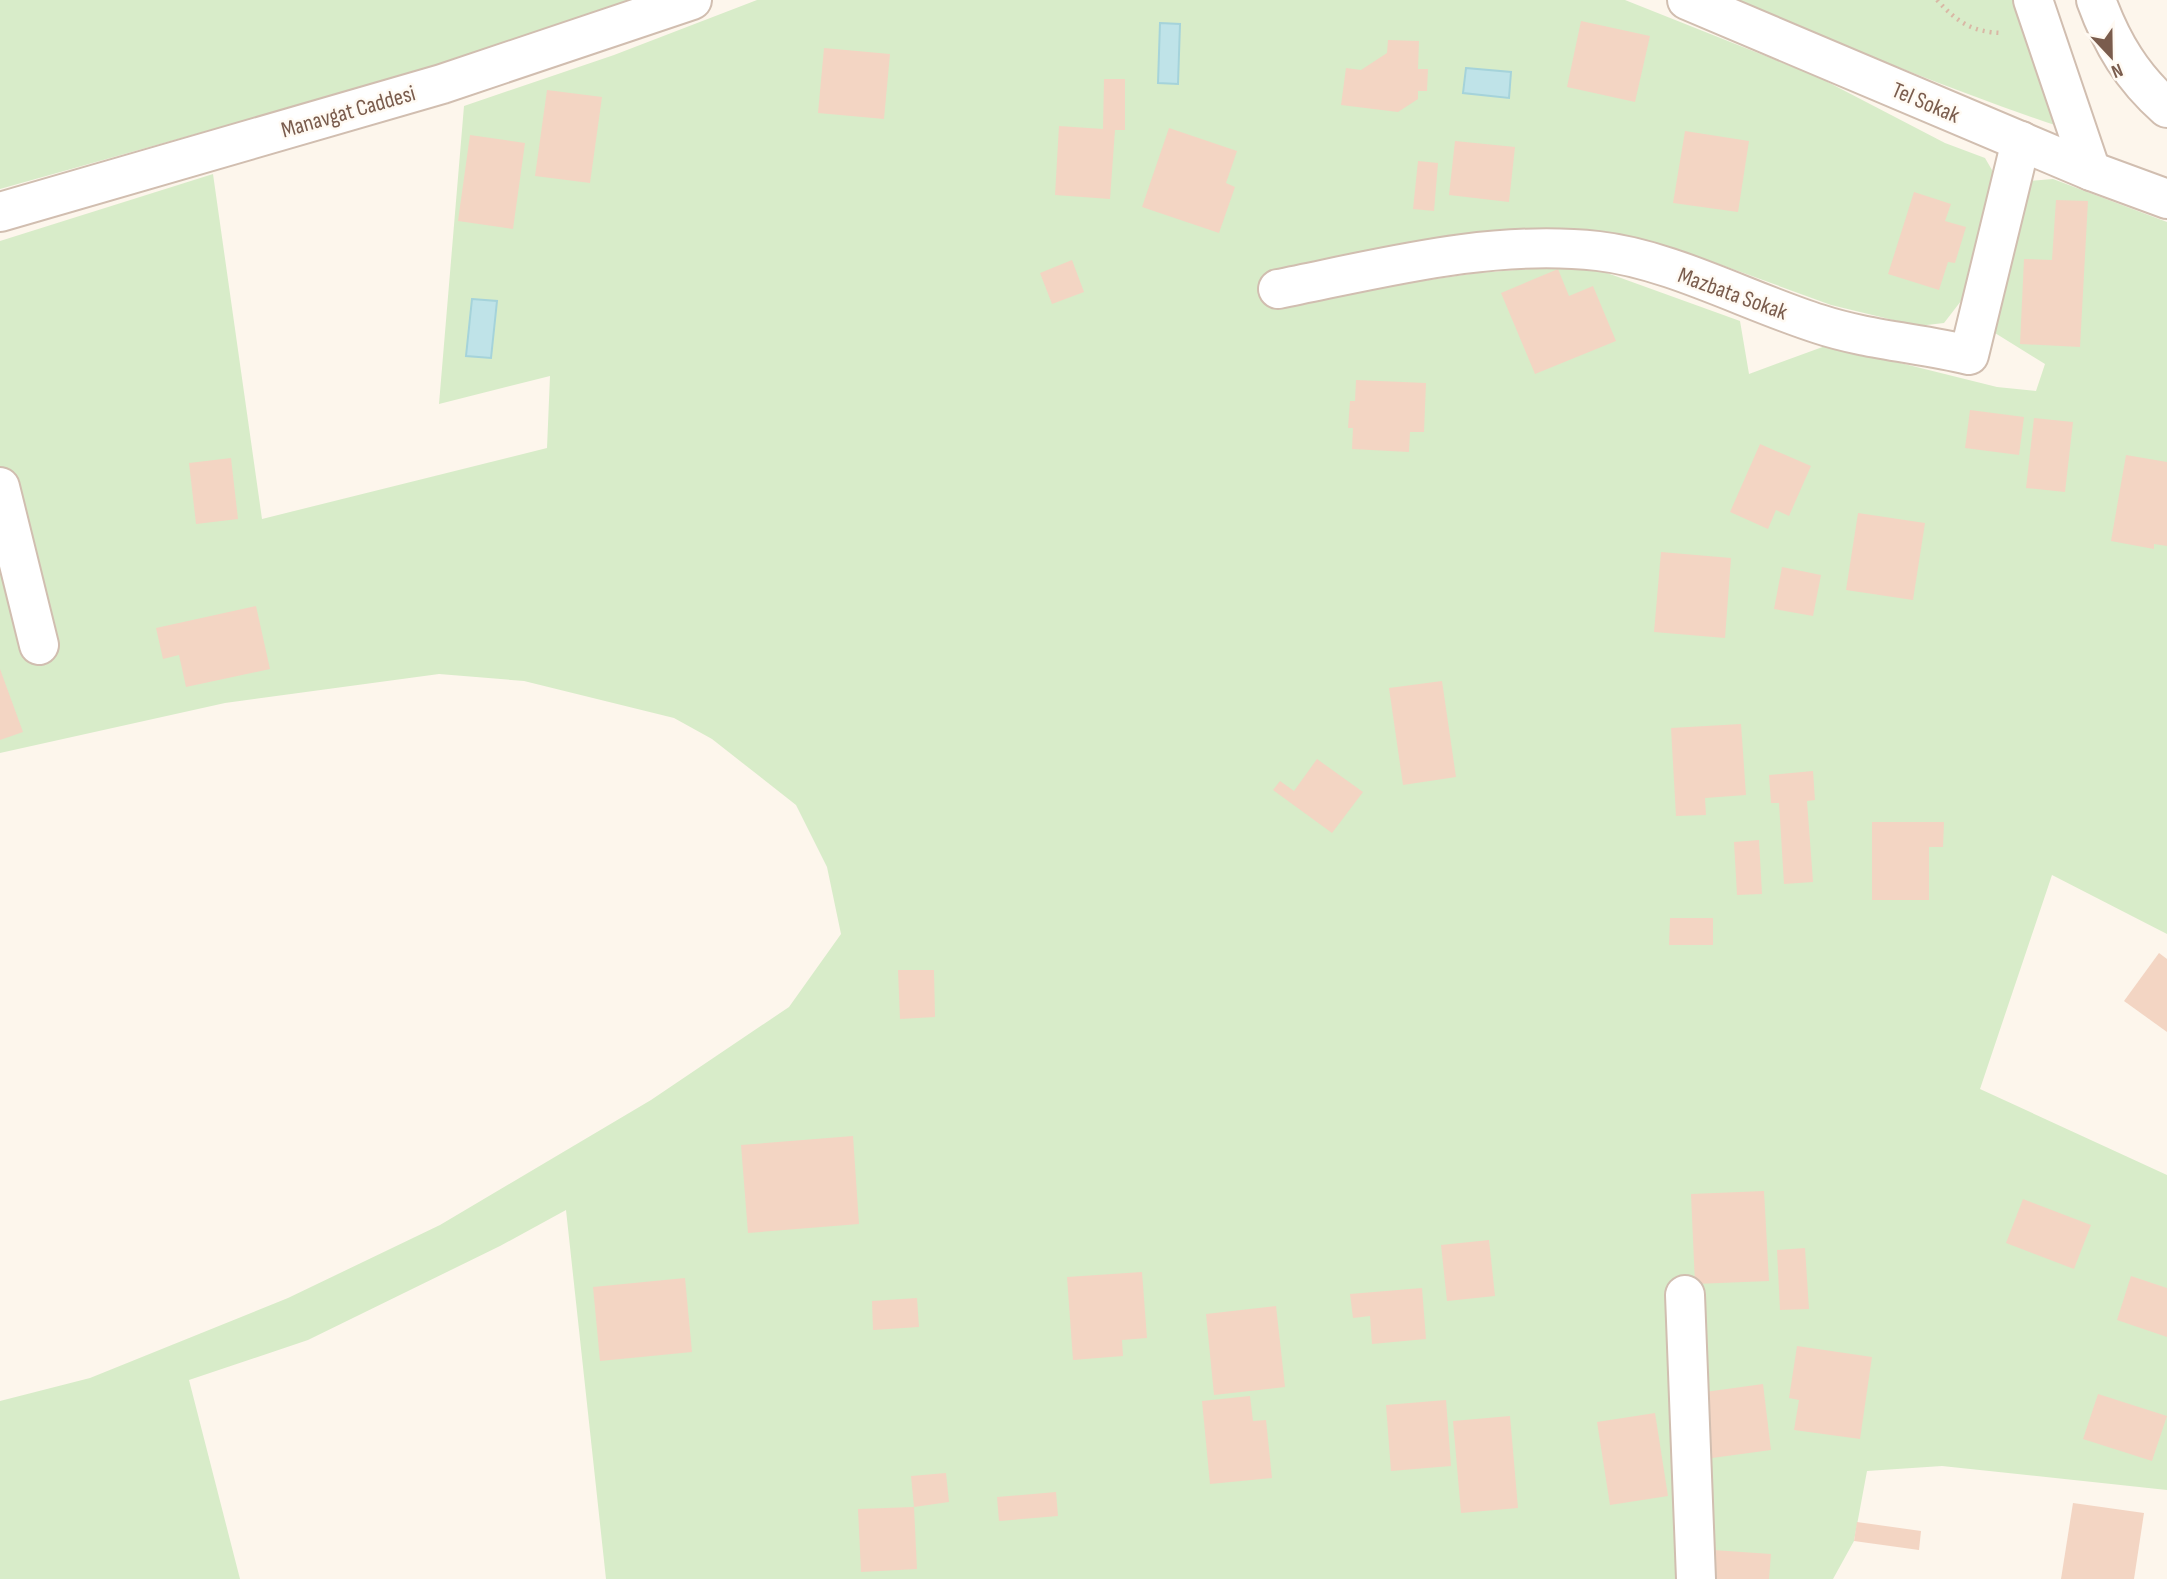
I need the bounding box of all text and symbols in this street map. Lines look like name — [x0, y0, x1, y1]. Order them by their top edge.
north arrow — [2076, 21, 2146, 91]
text: N — [2108, 58, 2126, 83]
street label: Tel Sokak — [1888, 76, 1964, 130]
street label: Manavgat Caddesi — [278, 79, 419, 144]
street label: Mazbata Sokak — [1674, 261, 1791, 327]

